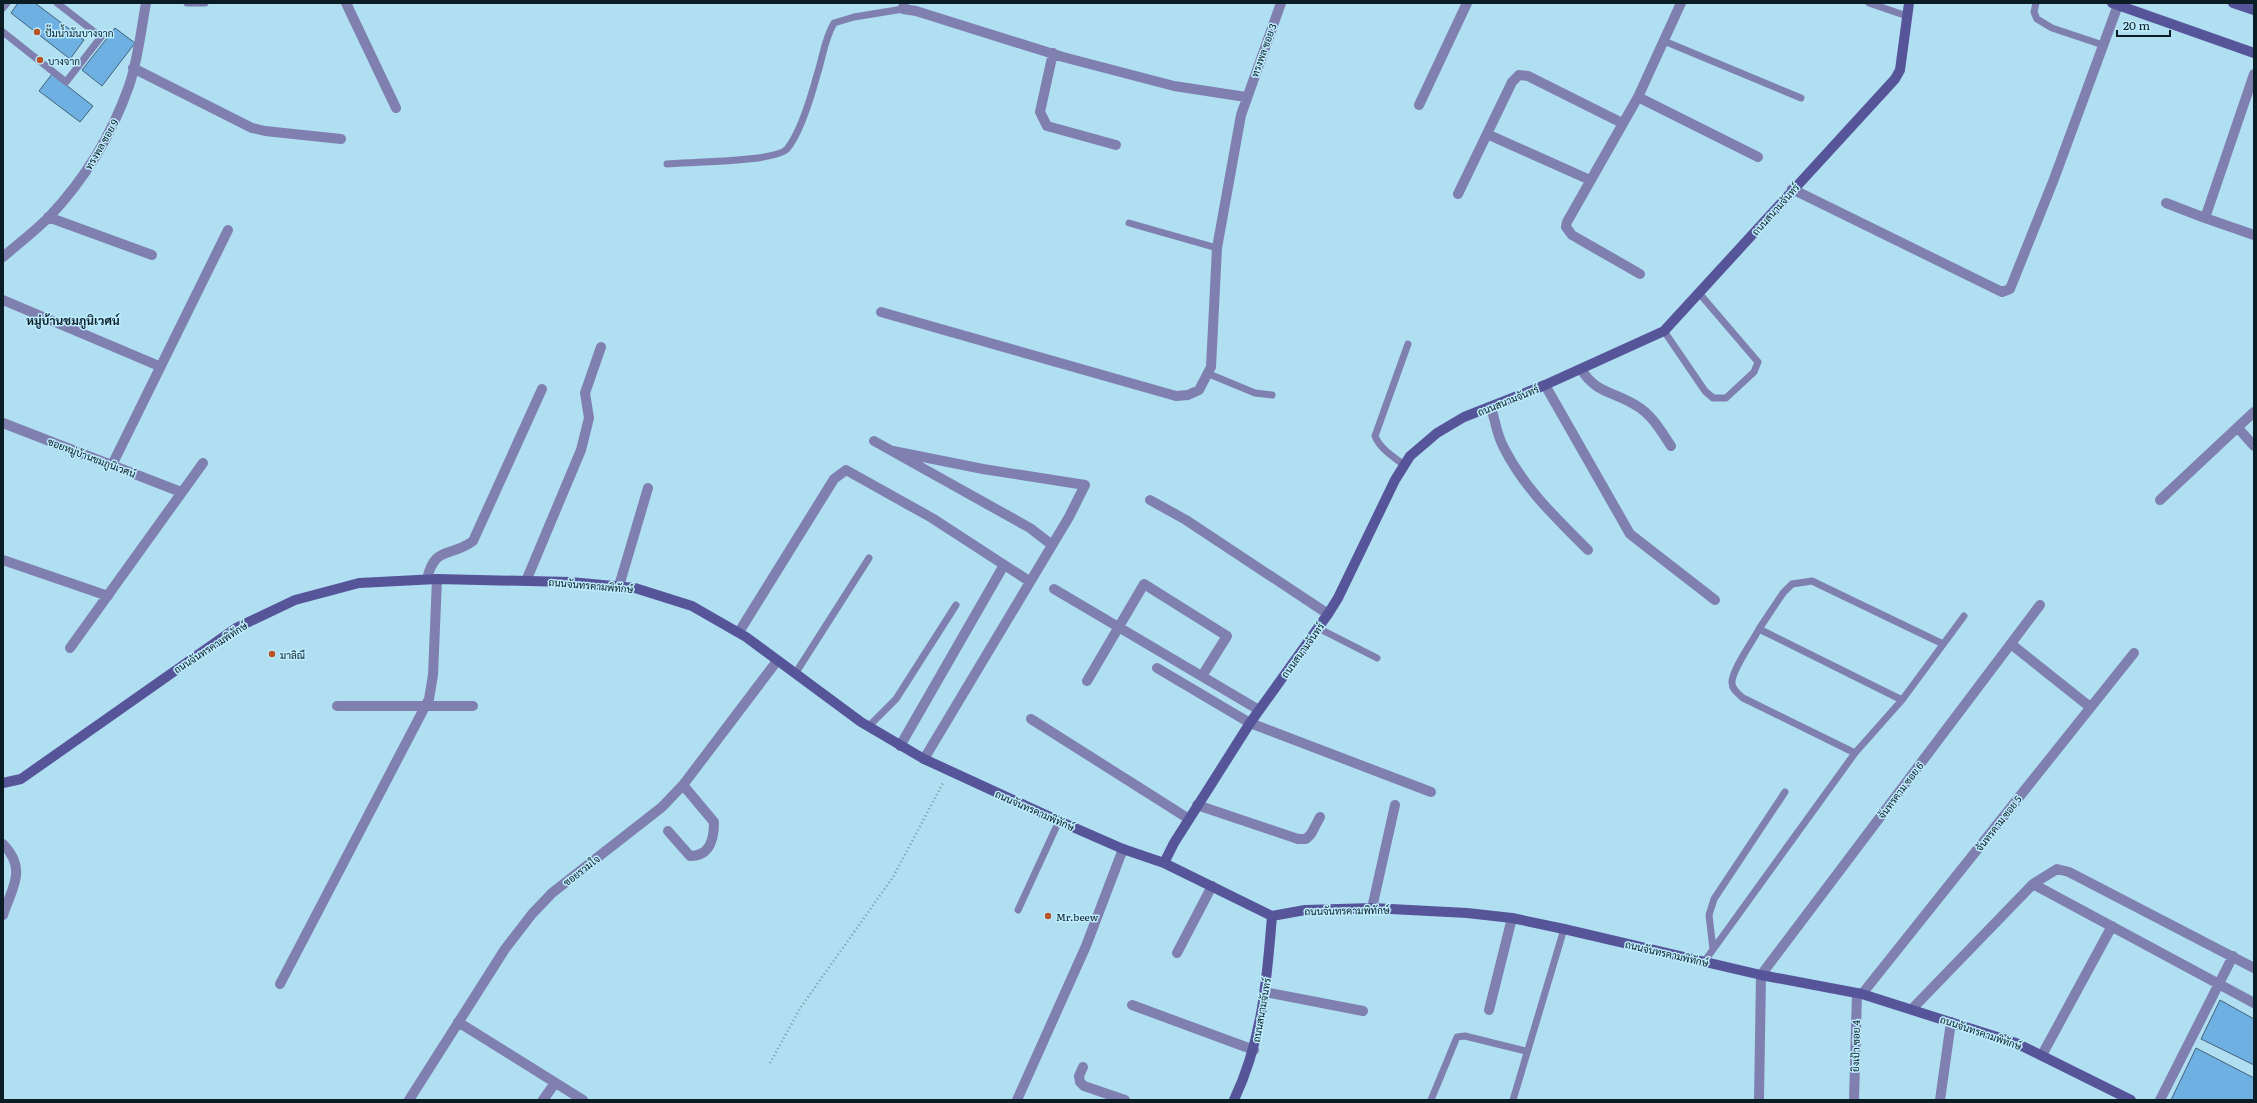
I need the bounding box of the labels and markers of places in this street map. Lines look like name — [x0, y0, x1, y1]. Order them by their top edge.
place label: ปั๊มน้ำมันบางจาก — [45, 24, 114, 40]
marker: ปั๊มน้ำมันบางจาก — [32, 27, 42, 37]
place label: บางจาก — [48, 53, 80, 68]
marker: บางจาก — [35, 55, 45, 65]
place label: มาลิณี — [280, 647, 305, 662]
marker: มาลิณี — [267, 649, 277, 659]
place label: Mr.beew — [1056, 909, 1099, 924]
marker: Mr.beew — [1043, 911, 1053, 921]

